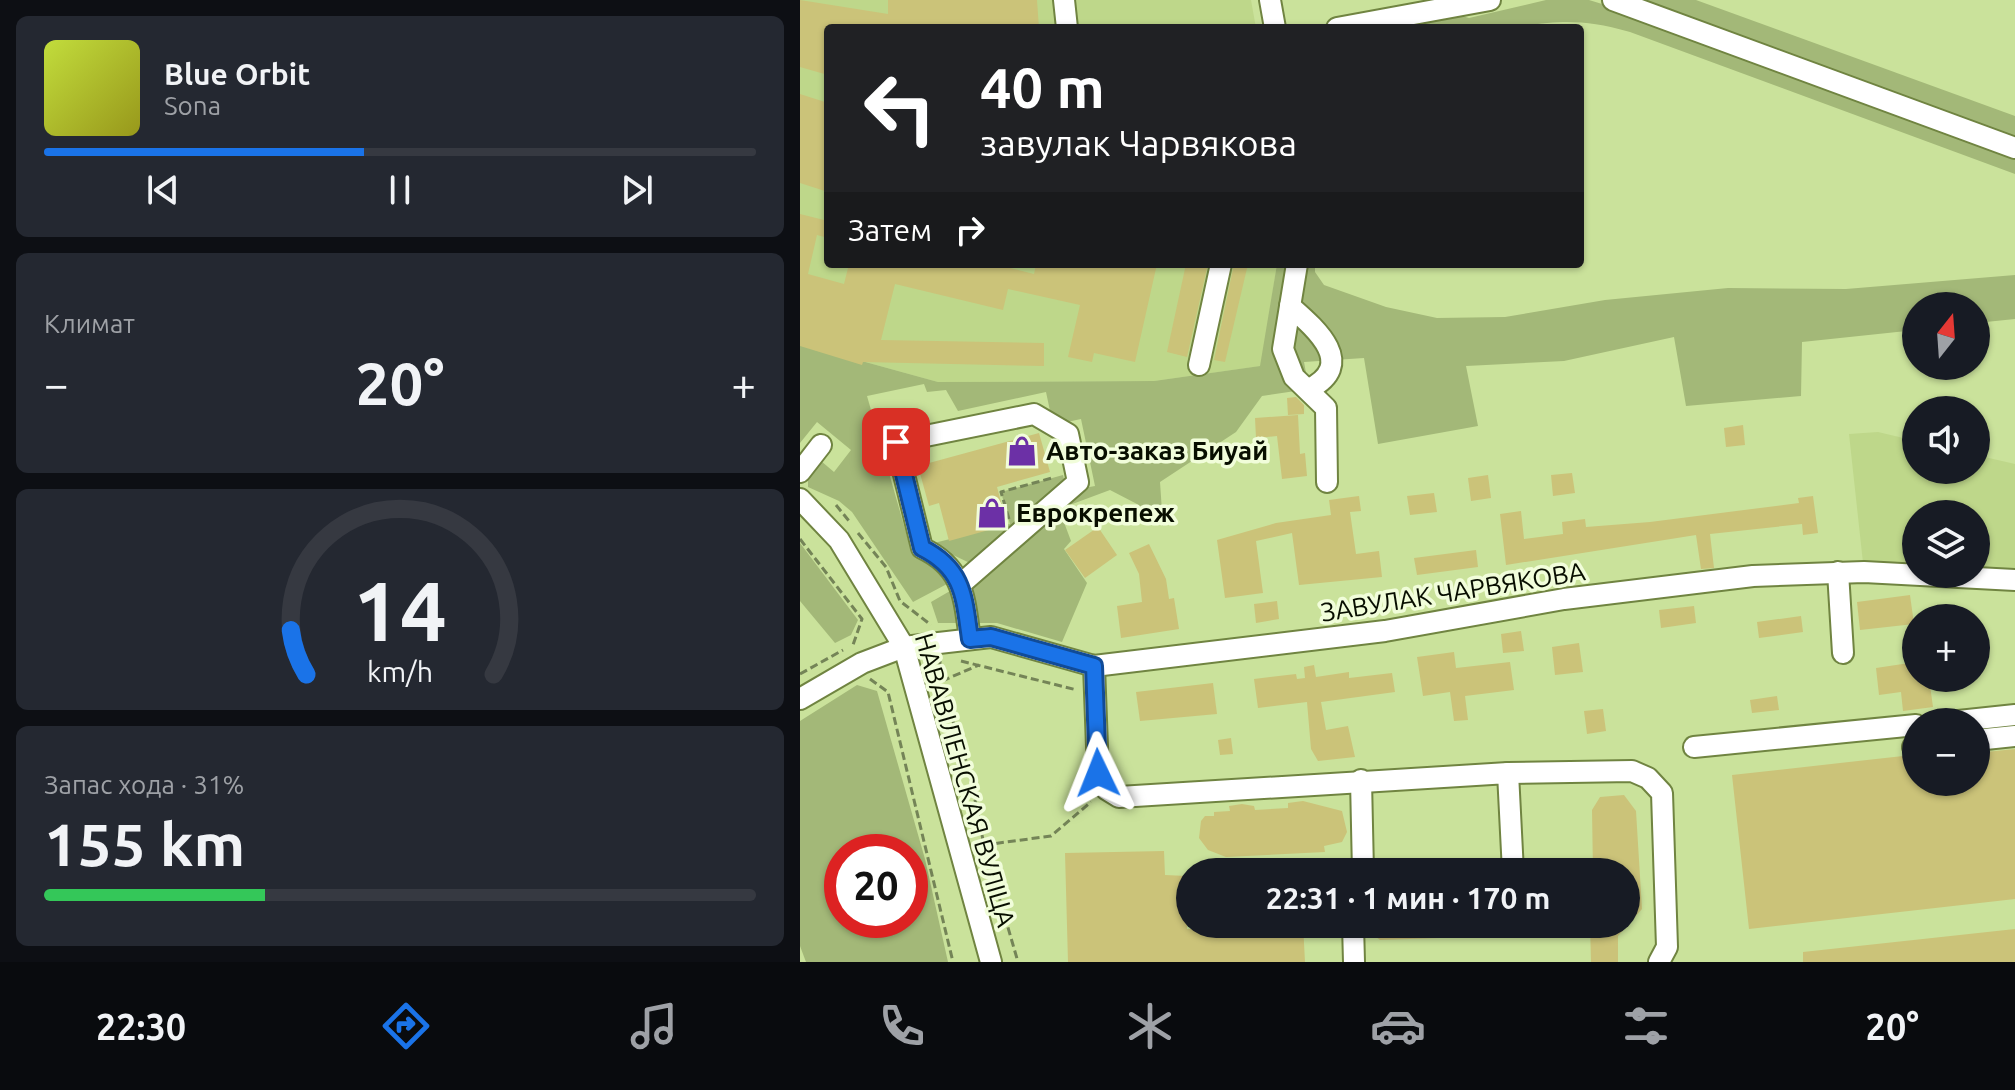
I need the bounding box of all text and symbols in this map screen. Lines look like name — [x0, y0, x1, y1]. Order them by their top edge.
icon: left — [848, 56, 952, 160]
text: 40 m — [980, 56, 1105, 119]
text: Blue Orbit — [164, 57, 310, 91]
text: Sona — [164, 91, 221, 120]
text: завулак Чарвякова — [980, 122, 1297, 163]
icon: previous — [141, 168, 185, 212]
icon: pause — [378, 168, 422, 212]
icon: next — [615, 168, 659, 212]
icon: right — [948, 208, 992, 252]
text: Затем — [848, 213, 932, 247]
north arrow — [1902, 292, 1990, 380]
map controls — [1902, 292, 1990, 796]
text: Климат — [44, 309, 135, 338]
text: 20° — [356, 349, 444, 416]
text: − — [44, 359, 69, 408]
text: + — [731, 359, 756, 408]
button: sound — [1902, 396, 1990, 484]
pin — [862, 408, 930, 476]
icon: arrive — [874, 420, 918, 464]
shop icon: Авто-заказ Биуай — [1005, 434, 1039, 468]
place label: Авто-заказ Биуай — [1046, 436, 1268, 465]
shop icon: Еврокрепеж — [975, 496, 1009, 530]
place label: Еврокрепеж — [1016, 498, 1176, 527]
button: layers — [1902, 500, 1990, 588]
street label: ЗАВУЛАК ЧАРВЯКОВА — [1319, 556, 1587, 627]
text: 14 — [353, 563, 447, 657]
button: + — [1902, 604, 1990, 692]
street label: НАВАВІЛЕНСКАЯ ВУЛІЦА — [910, 630, 1021, 930]
text: km/h — [367, 655, 433, 687]
button: − — [1902, 708, 1990, 796]
position arrow — [1056, 731, 1140, 815]
text: Запас хода · 31% — [44, 770, 244, 799]
text: 155 km — [44, 810, 245, 877]
speed limit sign: 20 — [824, 834, 928, 938]
text: 22:31 · 1 мин · 170 m — [1266, 881, 1550, 915]
icon: directions — [378, 998, 434, 1054]
icon: music — [626, 998, 682, 1054]
icon: phone — [874, 998, 930, 1054]
icon: climate — [1122, 998, 1178, 1054]
icon: car — [1370, 998, 1426, 1054]
icon: filters — [1618, 998, 1674, 1054]
text: 22:30 — [96, 1006, 186, 1047]
text: 20° — [1866, 1006, 1919, 1047]

